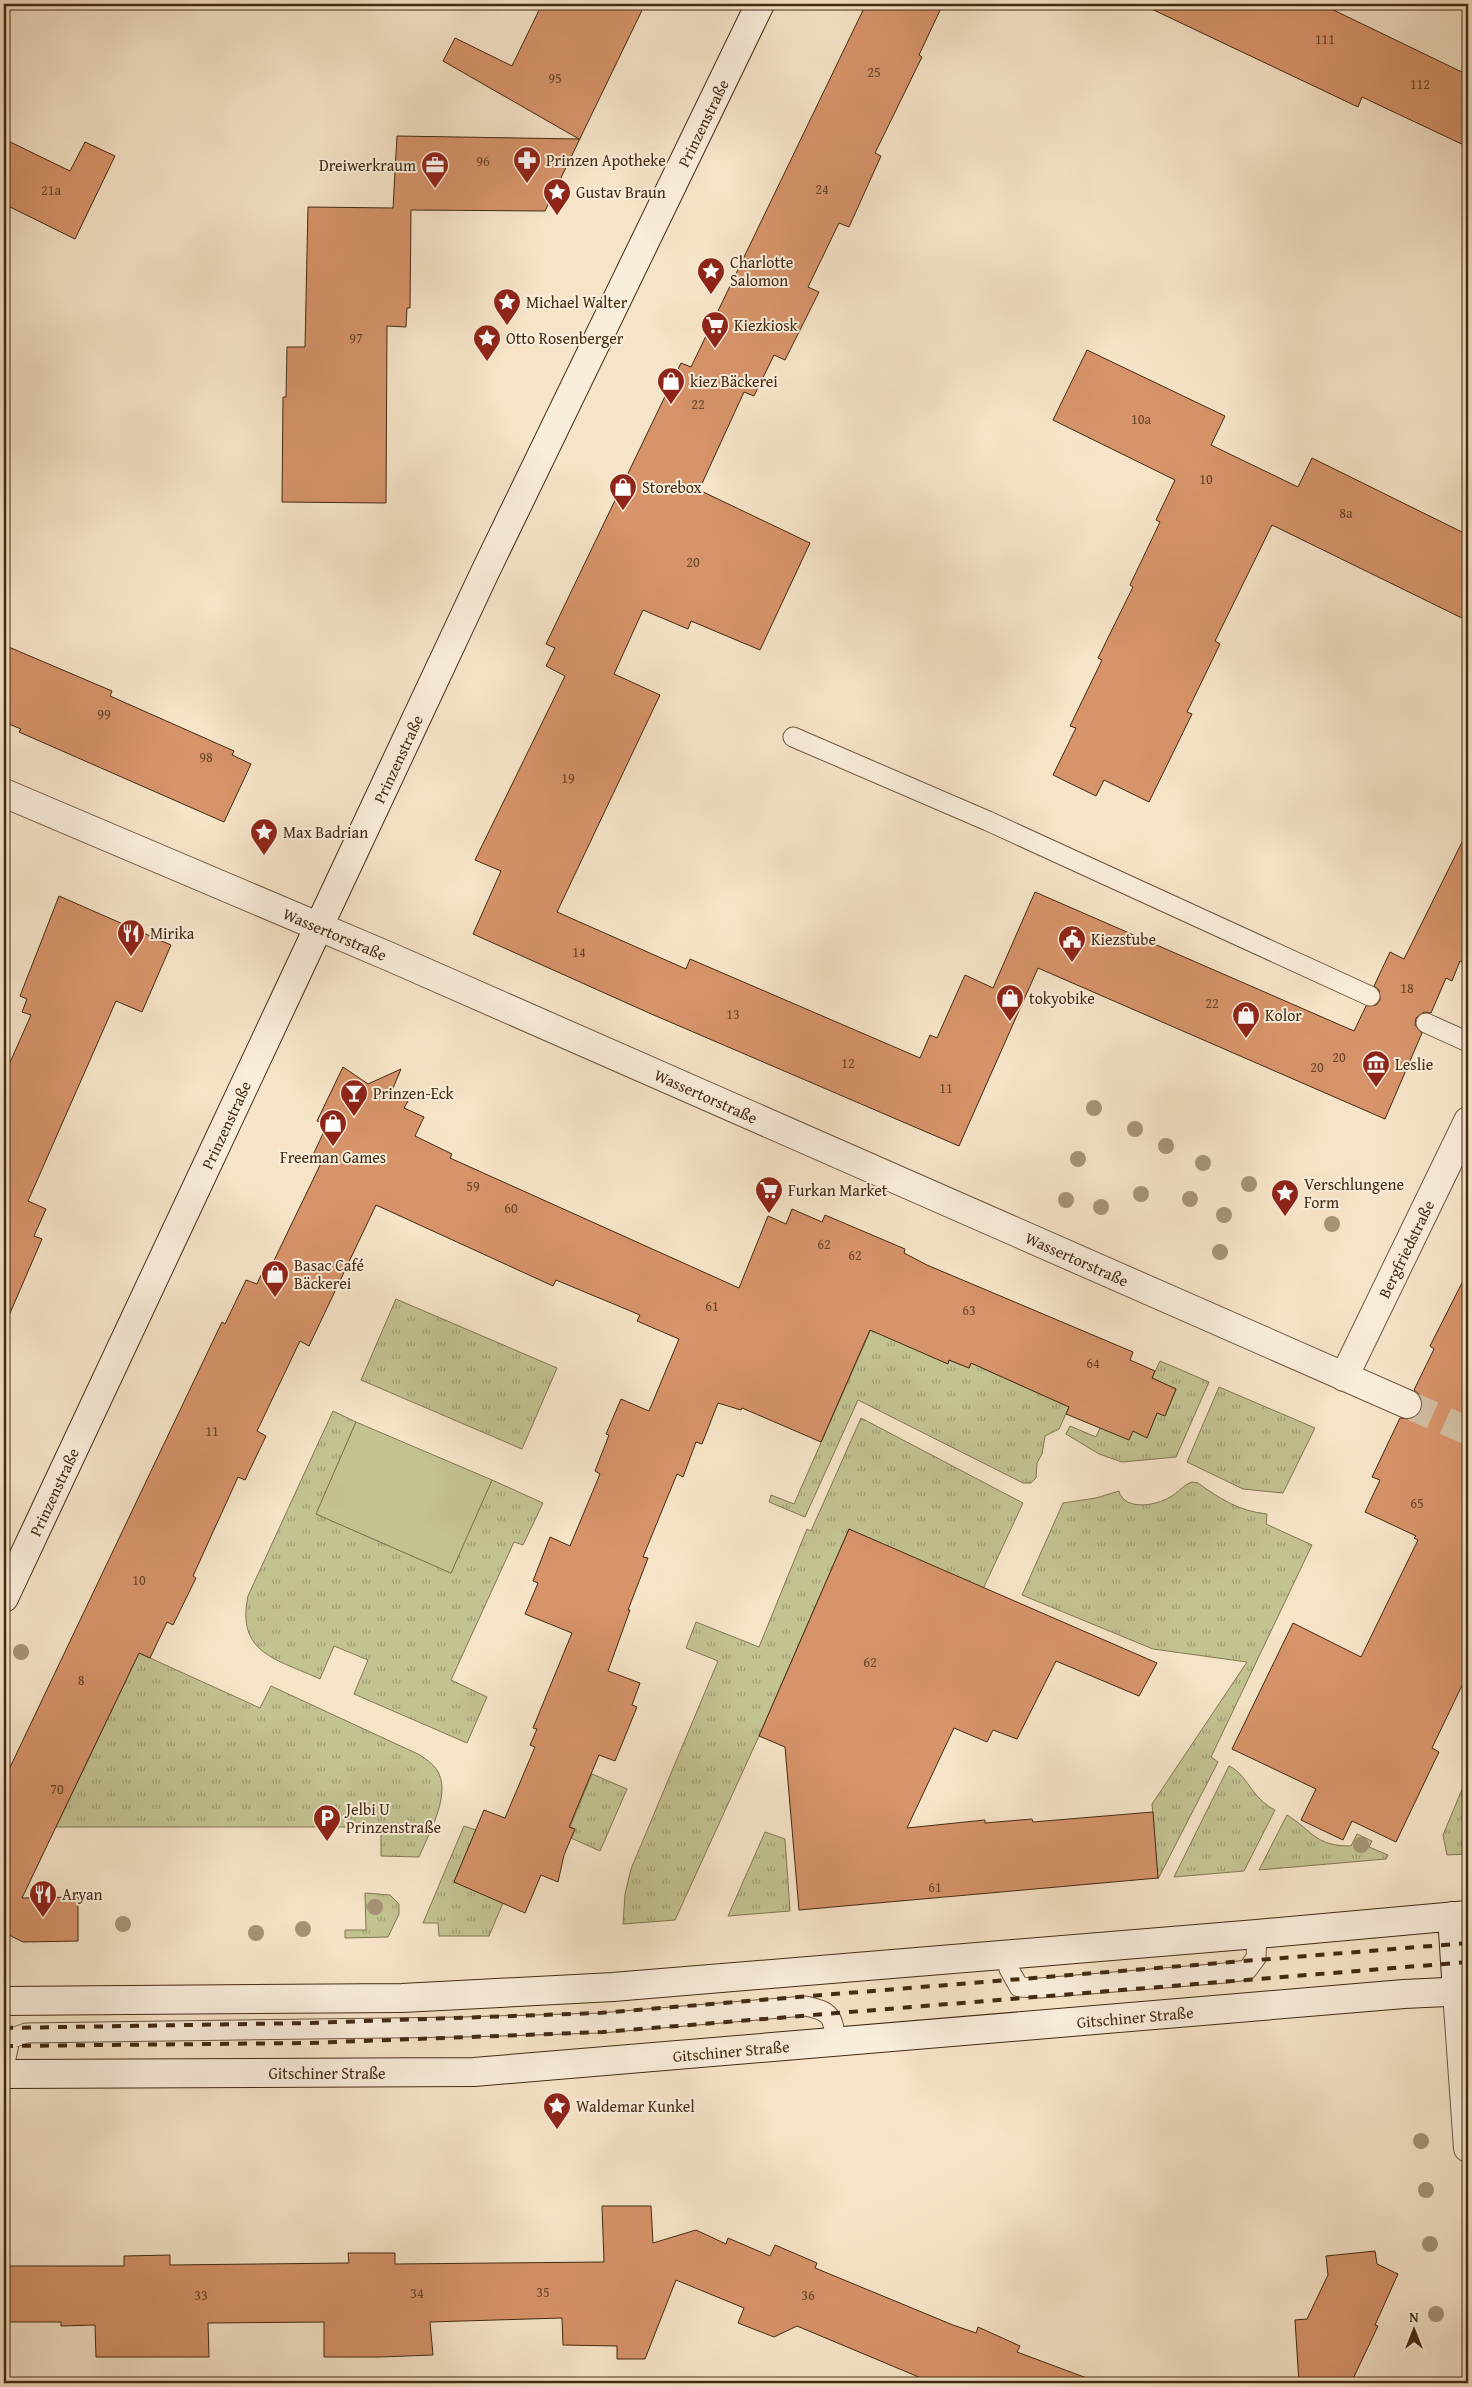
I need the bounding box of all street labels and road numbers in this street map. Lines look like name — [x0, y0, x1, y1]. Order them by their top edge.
street label: Prinzenstraße — [671, 75, 735, 171]
street label: Prinzenstraße — [367, 711, 429, 807]
street label: Wassertorstraße — [279, 901, 391, 967]
street label: Wassertorstraße — [651, 1063, 761, 1129]
street label: Prinzenstraße — [195, 1077, 257, 1173]
street label: Bergfriedstraße — [1372, 1196, 1440, 1302]
street label: Wassertorstraße — [1022, 1226, 1132, 1292]
street label: Prinzenstraße — [23, 1444, 85, 1540]
street label: Gitschiner Straße — [1076, 2000, 1194, 2034]
street label: Gitschiner Straße — [672, 2034, 790, 2068]
street label: Gitschiner Straße — [268, 2061, 386, 2085]

